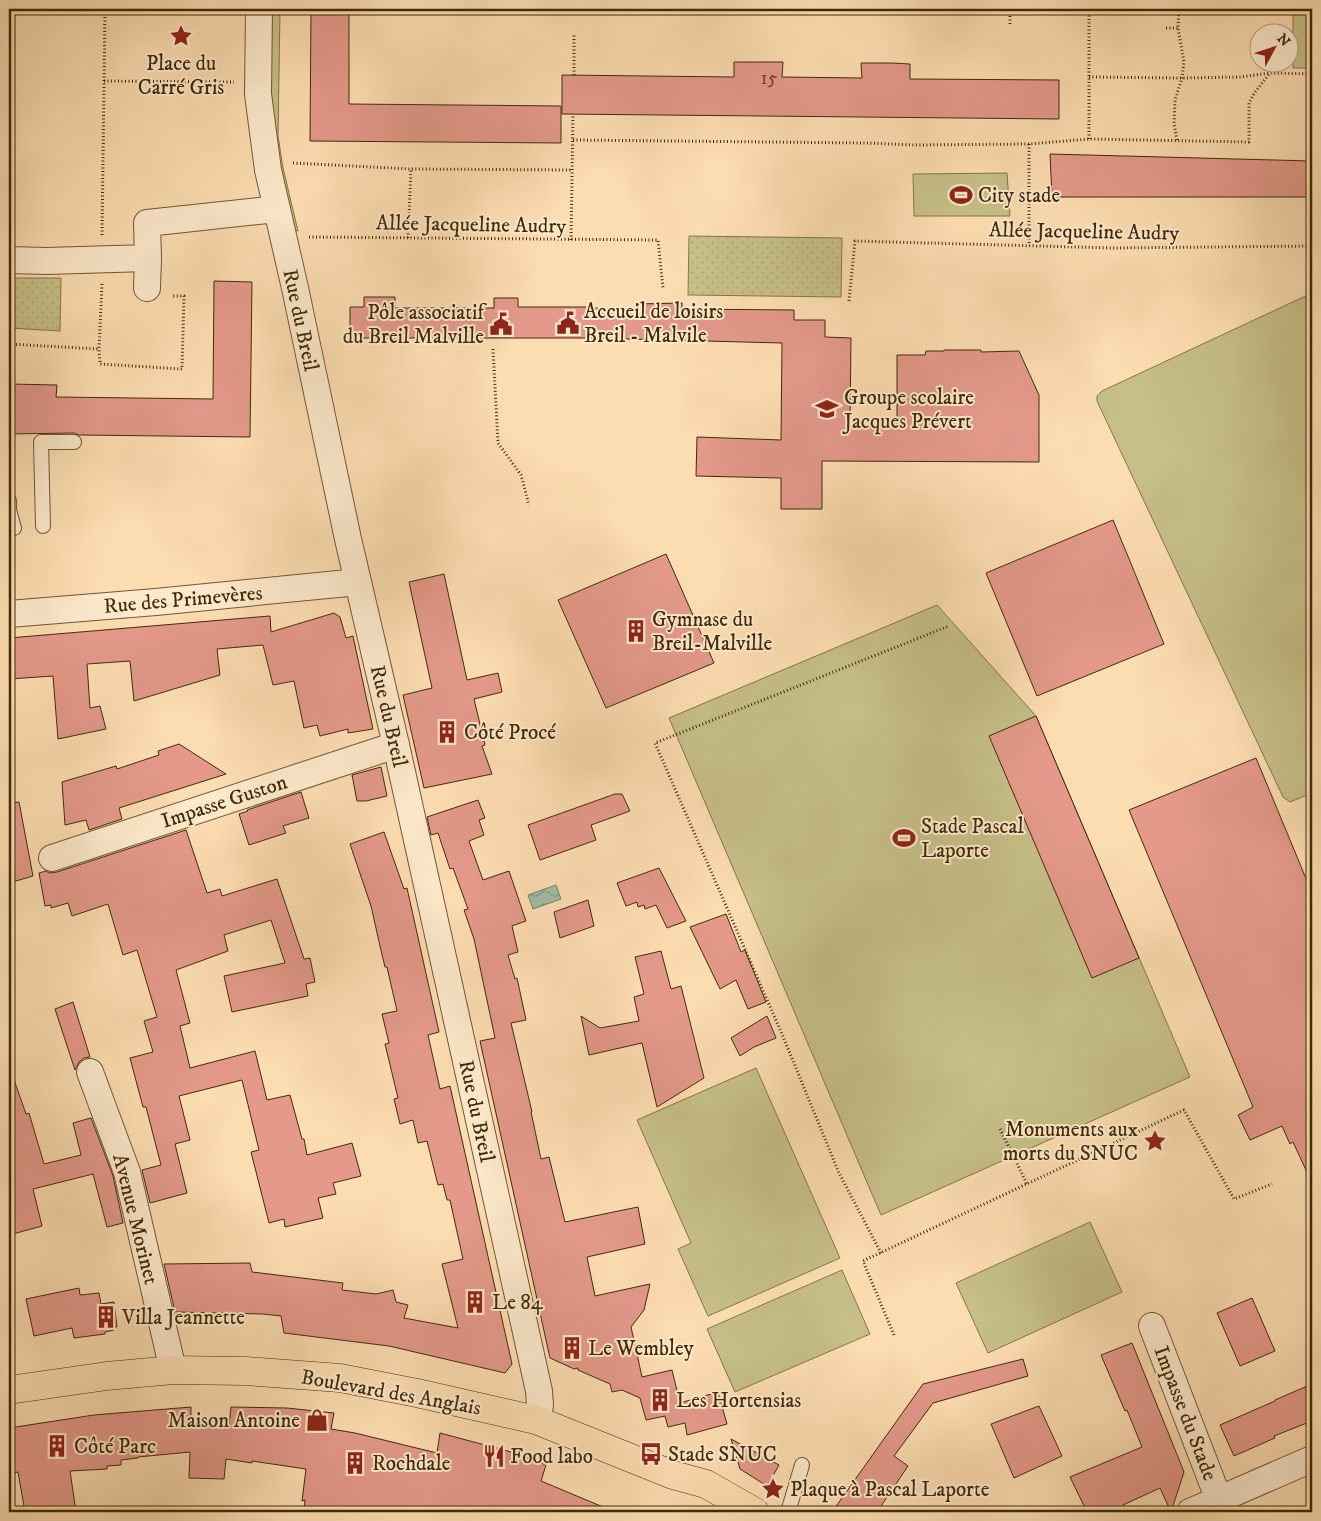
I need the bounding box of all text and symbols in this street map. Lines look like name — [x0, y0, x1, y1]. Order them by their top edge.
north arrow — [1248, 22, 1298, 72]
place icon: Place du Carré Gris — [168, 23, 194, 49]
text: N — [1273, 30, 1294, 51]
place label: Place du Carré Gris — [138, 51, 224, 101]
house number: 15 — [761, 67, 778, 90]
sports icon: City stade — [948, 182, 974, 208]
place label: City stade — [978, 183, 1061, 209]
street label: Allée Jacqueline Audry — [376, 210, 567, 240]
street label: Allée Jacqueline Audry — [989, 217, 1180, 247]
street label: Rue du Breil — [277, 267, 324, 374]
place label: Accueil de loisirs Breil - Malvile — [584, 299, 723, 349]
place label: Pôle associatif du Breil Malville — [343, 300, 487, 350]
public building icon: Accueil de loisirs Breil - Malvile — [555, 310, 581, 336]
public building icon: Pôle associatif du Breil Malville — [488, 311, 514, 337]
place label: Groupe scolaire Jacques Prévert — [842, 385, 974, 435]
school or university icon: Groupe scolaire Jacques Prévert — [814, 396, 840, 422]
street label: Rue des Primevères — [103, 580, 264, 620]
place label: Gymnase du Breil-Malville — [652, 607, 772, 657]
building icon: Gymnase du Breil-Malville — [623, 618, 649, 644]
street label: Rue du Breil — [364, 663, 413, 770]
building icon: Côté Procé — [434, 719, 460, 745]
place label: Côté Procé — [464, 720, 556, 746]
street label: Impasse Guston — [158, 769, 291, 835]
place label: Stade Pascal Laporte — [921, 814, 1024, 864]
sports icon: Stade Pascal Laporte — [891, 825, 917, 851]
street label: Rue du Breil — [453, 1058, 500, 1165]
place label: Monuments aux morts du SNUC — [1003, 1117, 1138, 1167]
place icon: Monuments aux morts du SNUC — [1142, 1128, 1168, 1154]
street label: Avenue Morinet — [106, 1151, 164, 1287]
building icon: Le 84 — [462, 1289, 488, 1315]
place label: Le 84 — [492, 1290, 544, 1316]
building icon: Villa Jeannette — [93, 1304, 119, 1330]
place label: Villa Jeannette — [121, 1305, 245, 1331]
building icon: Le Wembley — [559, 1335, 585, 1361]
place label: Le Wembley — [588, 1336, 695, 1362]
street label: Impasse du Stade — [1147, 1342, 1223, 1485]
street label: Boulevard des Anglais — [299, 1364, 483, 1422]
building icon: Les Hortensias — [647, 1387, 673, 1413]
place label: Les Hortensias — [676, 1388, 801, 1414]
shop icon: Maison Antoine — [304, 1407, 330, 1433]
place label: Maison Antoine — [168, 1408, 300, 1434]
building icon: Côté Parc — [44, 1433, 70, 1459]
place label: Côté Parc — [74, 1434, 156, 1460]
bus stop icon: Stade SNUC — [638, 1441, 664, 1467]
place label: Stade SNUC — [668, 1442, 777, 1468]
restaurant icon: Food labo — [481, 1443, 507, 1469]
place label: Food labo — [510, 1444, 593, 1470]
building icon: Rochdale — [342, 1450, 368, 1476]
place label: Rochdale — [372, 1451, 451, 1477]
place icon: Plaque à Pascal Laporte — [760, 1476, 786, 1502]
place label: Plaque à Pascal Laporte — [790, 1477, 990, 1503]

